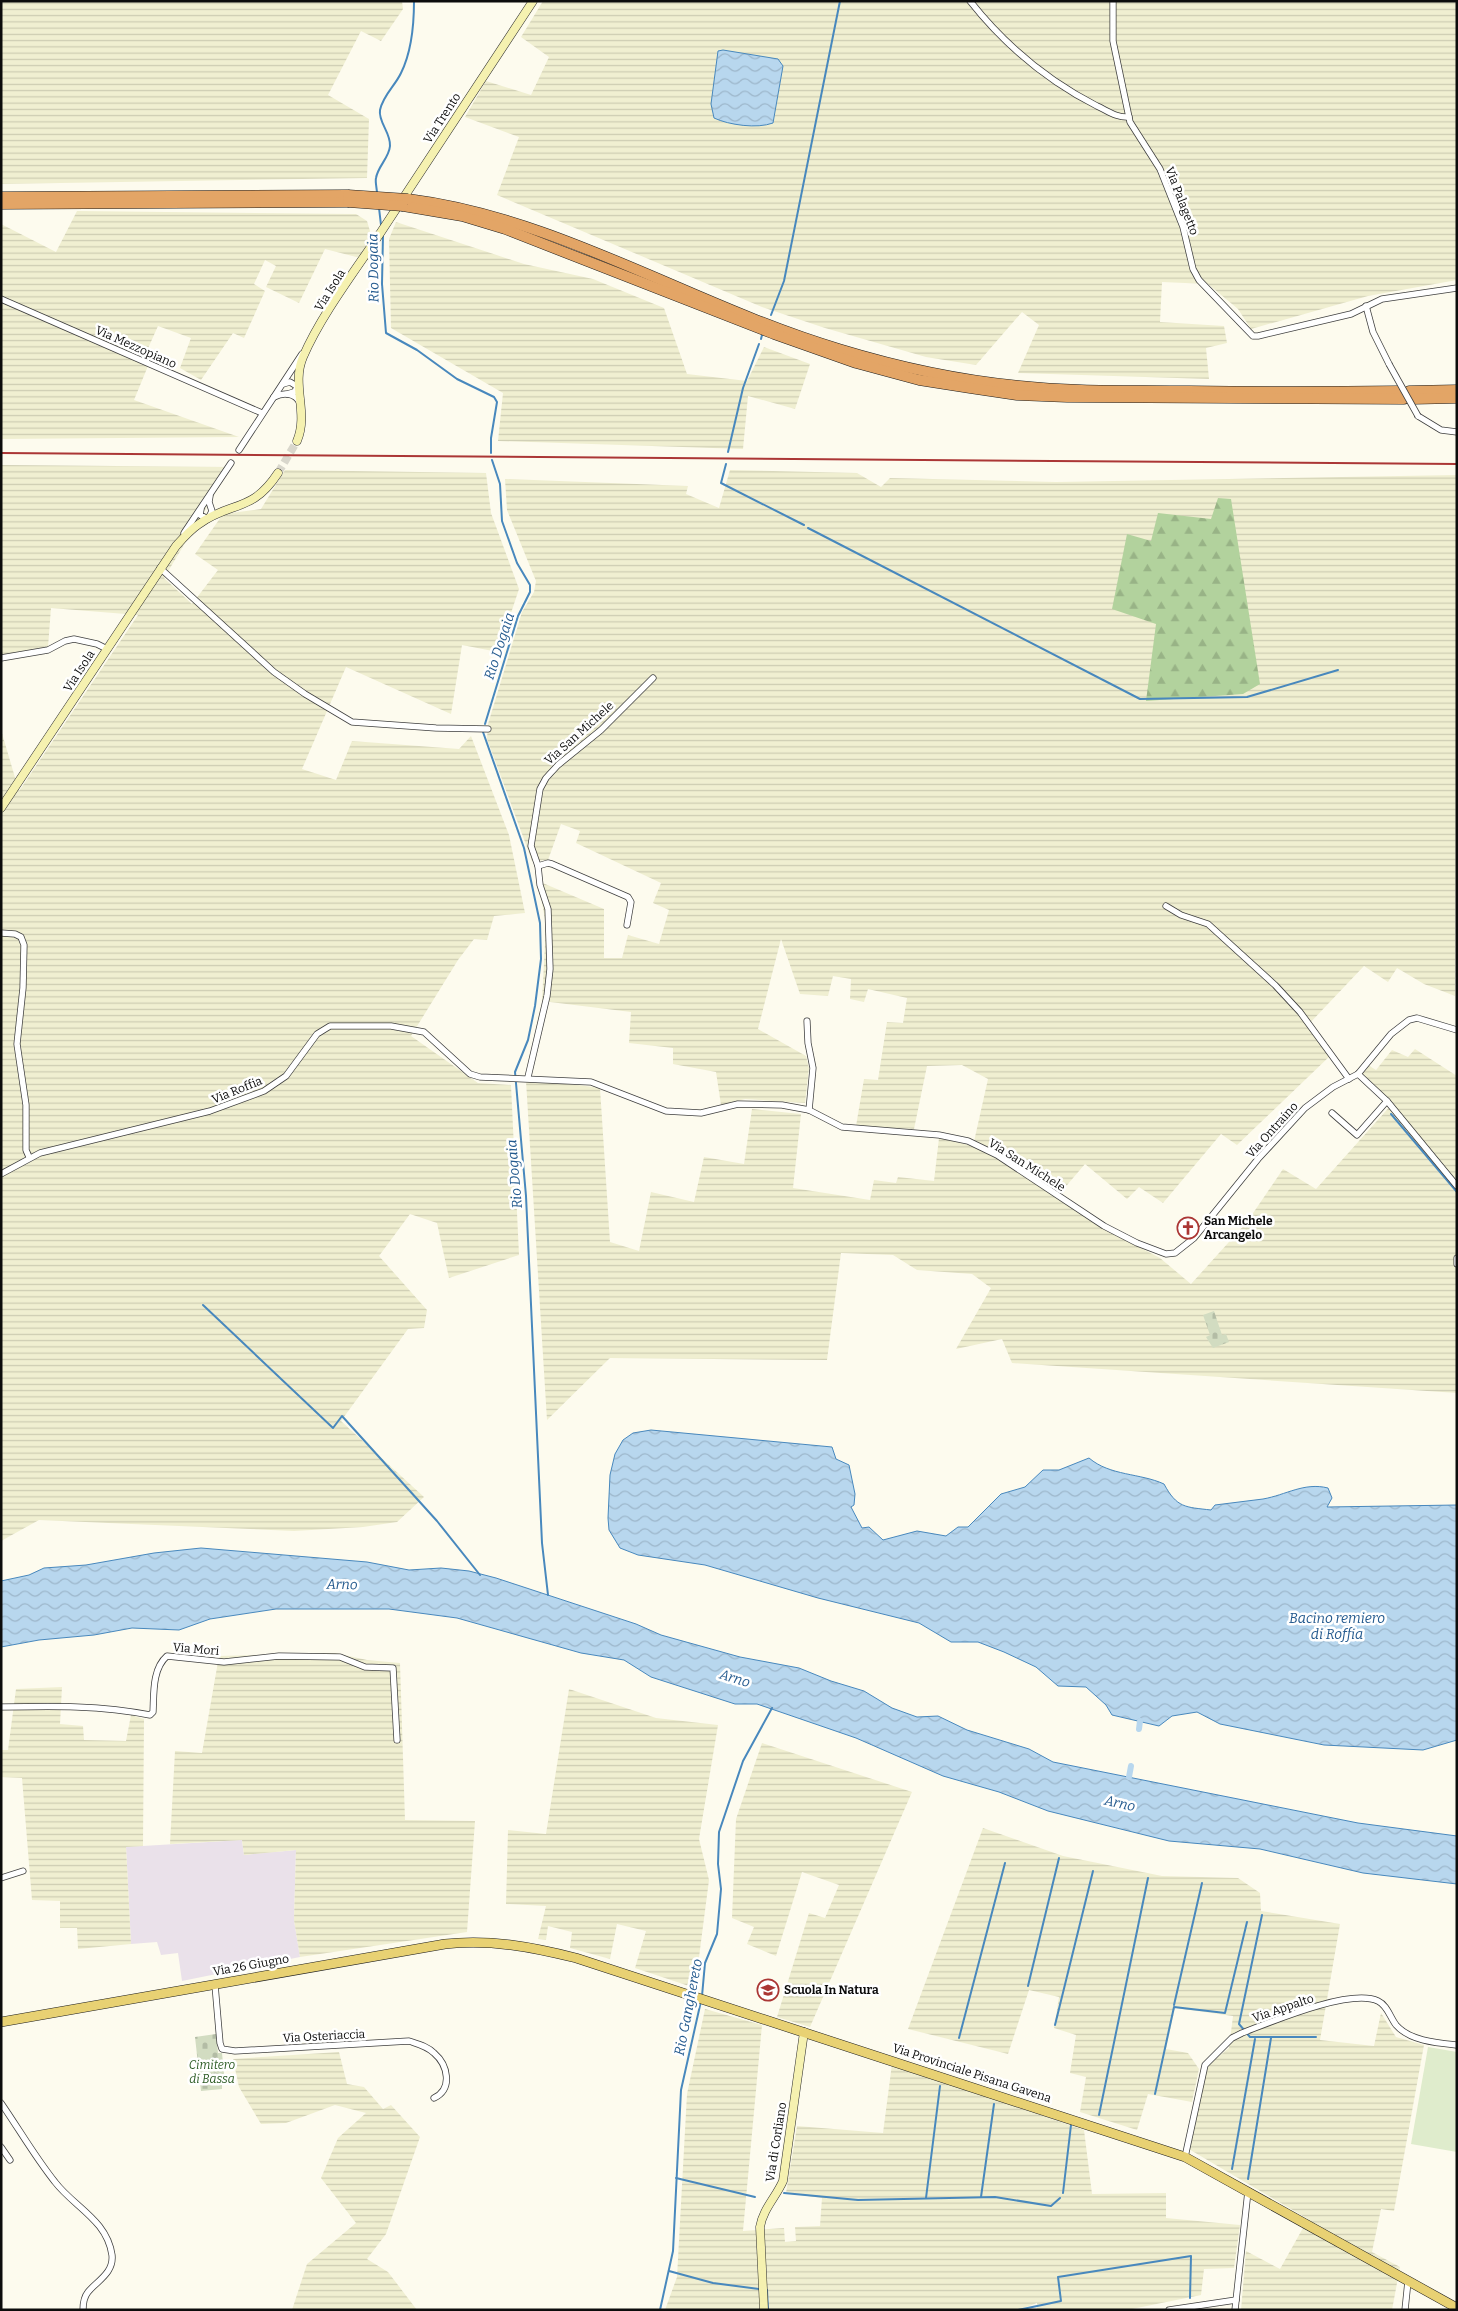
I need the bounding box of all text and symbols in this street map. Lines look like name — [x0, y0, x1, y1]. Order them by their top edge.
street label: Via Trento — [421, 90, 463, 146]
street label: Via Palagetto — [1163, 165, 1201, 237]
water label: Rio Dogaia — [364, 233, 383, 303]
street label: Via Isola — [312, 266, 349, 314]
street label: Via Mezzopiano — [93, 323, 179, 371]
water label: Rio Dogaia — [481, 611, 518, 682]
street label: Via Isola — [60, 647, 98, 694]
street label: Via San Michele — [542, 698, 616, 768]
street label: Via Roffia — [210, 1073, 265, 1106]
street label: Via Ontraino — [1243, 1099, 1301, 1161]
street label: Via San Michele — [986, 1136, 1068, 1194]
water label: Rio Dogaia — [503, 1139, 526, 1209]
place label: San Michele Arcangelo — [1204, 1214, 1273, 1242]
church icon: San Michele Arcangelo — [1176, 1216, 1200, 1240]
water label: Arno — [325, 1576, 358, 1593]
water label: Bacino remiero di Roffia — [1289, 1610, 1385, 1643]
street label: Via Mori — [172, 1640, 220, 1658]
water label: Arno — [717, 1666, 752, 1691]
water label: Arno — [1102, 1791, 1137, 1815]
street label: Via 26 Giugno — [212, 1951, 290, 1979]
water label: Rio Ganghereto — [671, 1957, 706, 2057]
school or university icon: Scuola In Natura — [756, 1978, 780, 2002]
place label: Scuola In Natura — [784, 1983, 879, 1997]
street label: Via Appalto — [1251, 1991, 1316, 2025]
street label: Via Osteriaccia — [282, 2027, 366, 2045]
street label: Via Provinciale Pisana Gavena — [891, 2041, 1053, 2105]
park label: Cimitero di Bassa — [189, 2058, 235, 2086]
street label: Via di Corliano — [763, 2101, 789, 2183]

